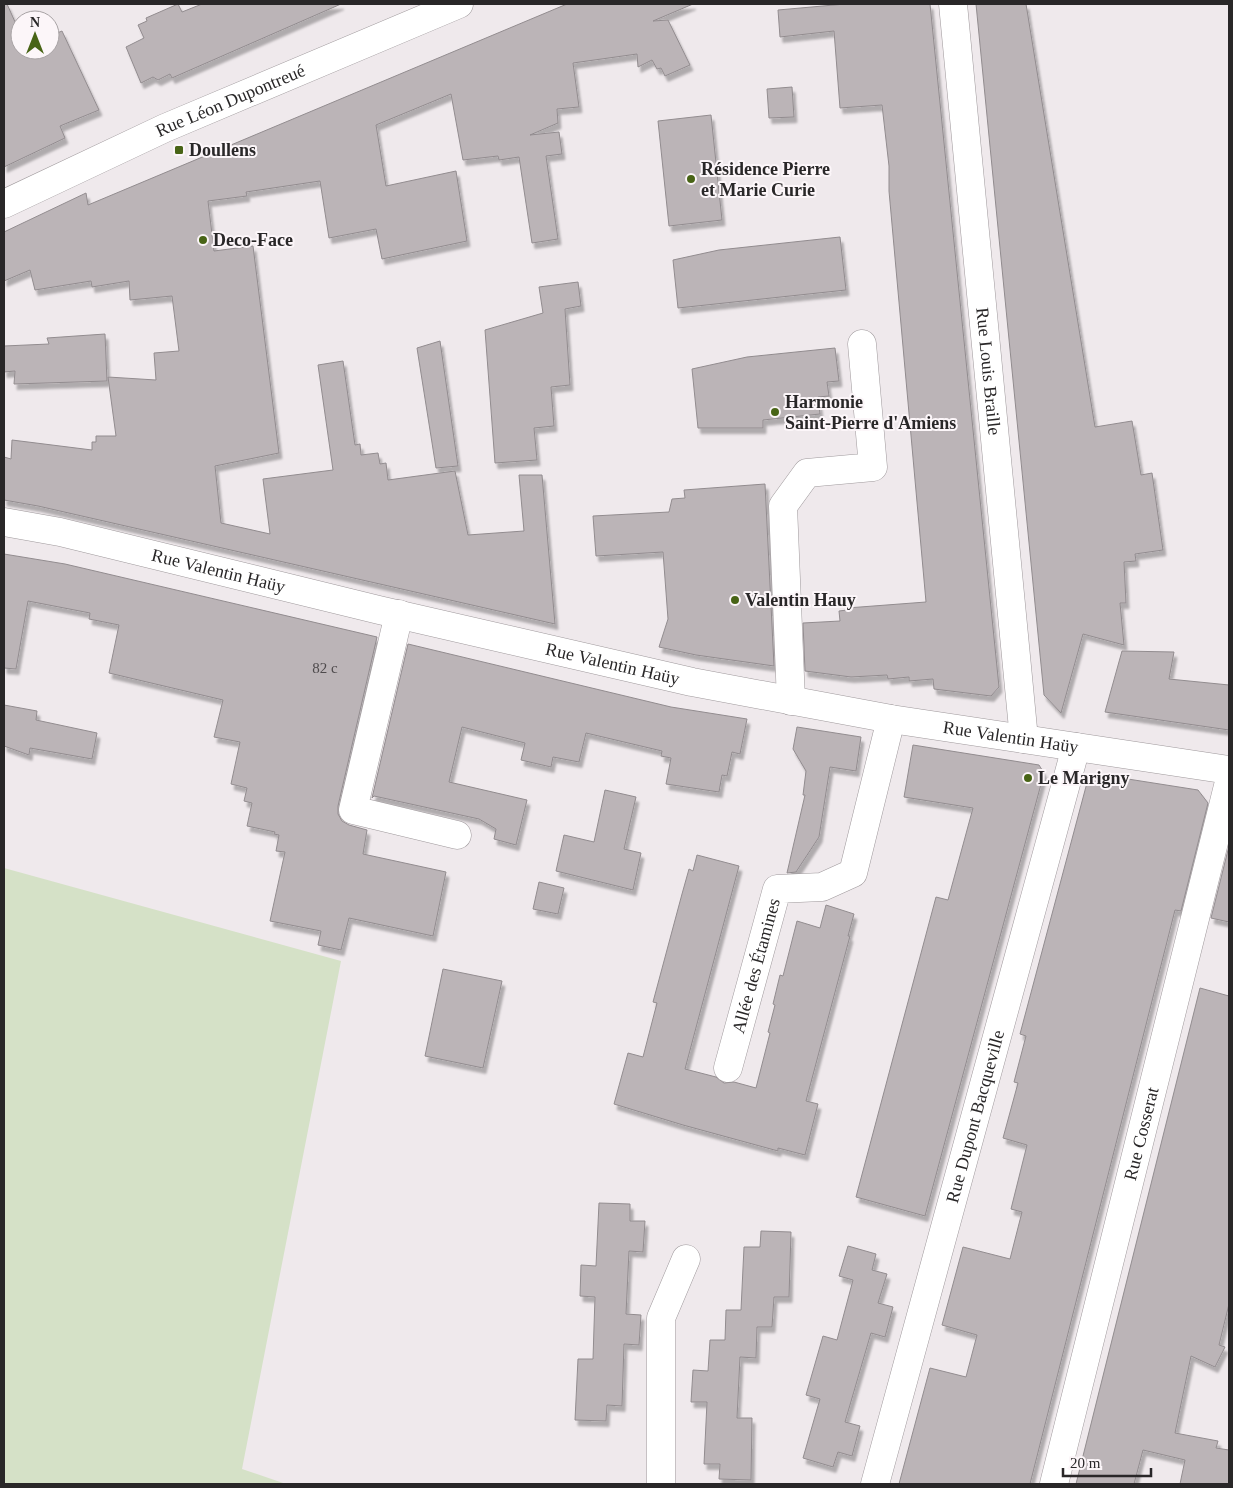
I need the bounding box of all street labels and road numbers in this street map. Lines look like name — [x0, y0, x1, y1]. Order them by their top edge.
street label: Rue Léon Dupontreué — [153, 60, 308, 141]
street label: Rue Louis Braille — [972, 307, 1005, 436]
street label: Rue Valentin Haüy — [150, 545, 287, 597]
street label: Rue Valentin Haüy — [544, 639, 681, 689]
street label: Rue Valentin Haüy — [942, 717, 1080, 757]
street label: Allée des Étamines — [728, 896, 784, 1035]
street label: Rue Dupont Bacqueville — [942, 1028, 1008, 1205]
street label: Rue Cosserat — [1120, 1085, 1163, 1183]

